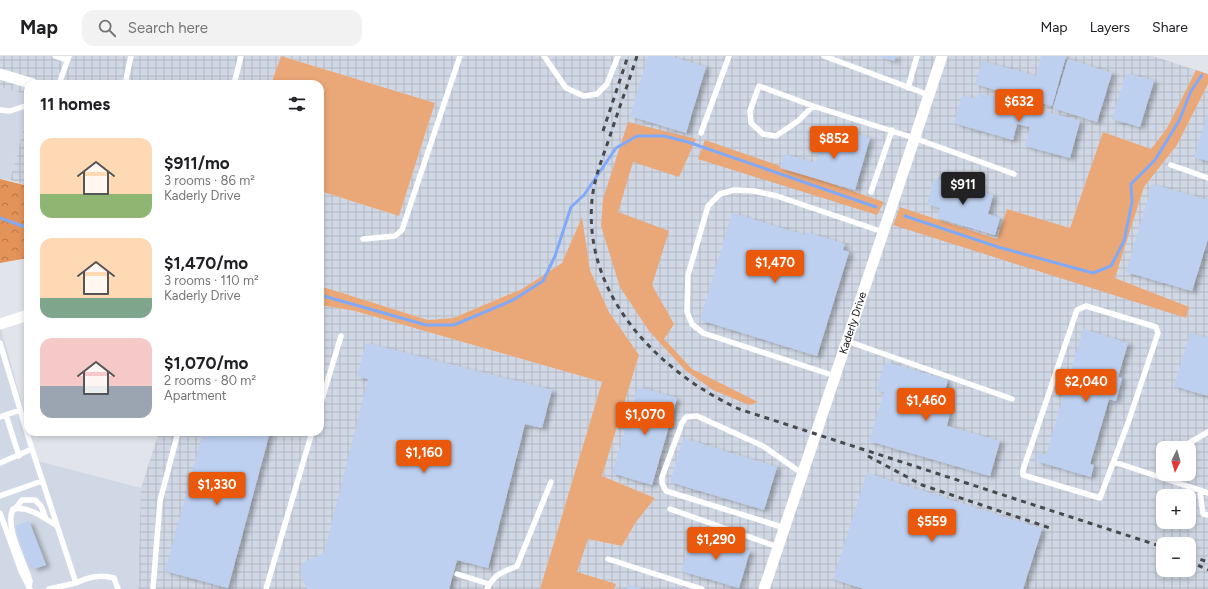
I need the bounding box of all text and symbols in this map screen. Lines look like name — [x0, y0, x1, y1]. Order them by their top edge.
search box — [82, 10, 362, 46]
text: Map — [20, 16, 58, 39]
icon: search — [96, 17, 118, 39]
text: Search here — [128, 19, 208, 37]
text: Map — [1040, 19, 1068, 36]
text: Layers — [1090, 19, 1130, 36]
text: Share — [1152, 19, 1188, 36]
pin: $632 — [995, 89, 1043, 123]
icon: filters — [286, 93, 308, 115]
text: 11 homes — [40, 94, 110, 114]
text: $632 — [1004, 94, 1034, 109]
pin: $852 — [810, 126, 858, 160]
text: $852 — [819, 131, 849, 146]
text: $911/mo — [164, 153, 230, 173]
icon: home — [72, 154, 120, 202]
pin: $911 — [939, 172, 987, 206]
text: 3 rooms · 86 m² — [164, 173, 255, 188]
text: $911 — [950, 177, 976, 192]
text: Kaderly Drive — [164, 188, 241, 203]
pin: $1,470 — [742, 250, 808, 284]
text: $1,470/mo — [164, 253, 248, 273]
icon: home — [72, 254, 120, 302]
text: $1,470 — [755, 255, 795, 270]
text: 3 rooms · 110 m² — [164, 273, 259, 288]
text: Kaderly Drive — [164, 288, 241, 303]
street label: Kaderly Drive — [837, 290, 869, 356]
text: $1,070/mo — [164, 353, 249, 373]
icon: home — [72, 354, 120, 402]
pin: $2,040 — [1053, 369, 1119, 403]
text: 2 rooms · 80 m² — [164, 373, 256, 388]
text: $2,040 — [1064, 374, 1108, 389]
text: Apartment — [164, 388, 227, 403]
pin: $1,460 — [893, 388, 959, 422]
text: $1,460 — [906, 393, 946, 408]
pin: $1,070 — [612, 402, 678, 436]
text: $1,070 — [625, 407, 665, 422]
pin: $1,160 — [391, 440, 457, 474]
north arrow — [1156, 441, 1196, 481]
map controls — [1156, 441, 1196, 577]
text: $1,160 — [405, 445, 443, 460]
pin: $1,330 — [184, 472, 250, 506]
text: $1,330 — [198, 477, 236, 492]
button: + — [1156, 489, 1196, 529]
pin: $559 — [908, 509, 956, 543]
text: $559 — [917, 514, 947, 529]
pin: $1,290 — [683, 527, 749, 561]
text: $1,290 — [696, 532, 736, 547]
button: − — [1156, 537, 1196, 577]

